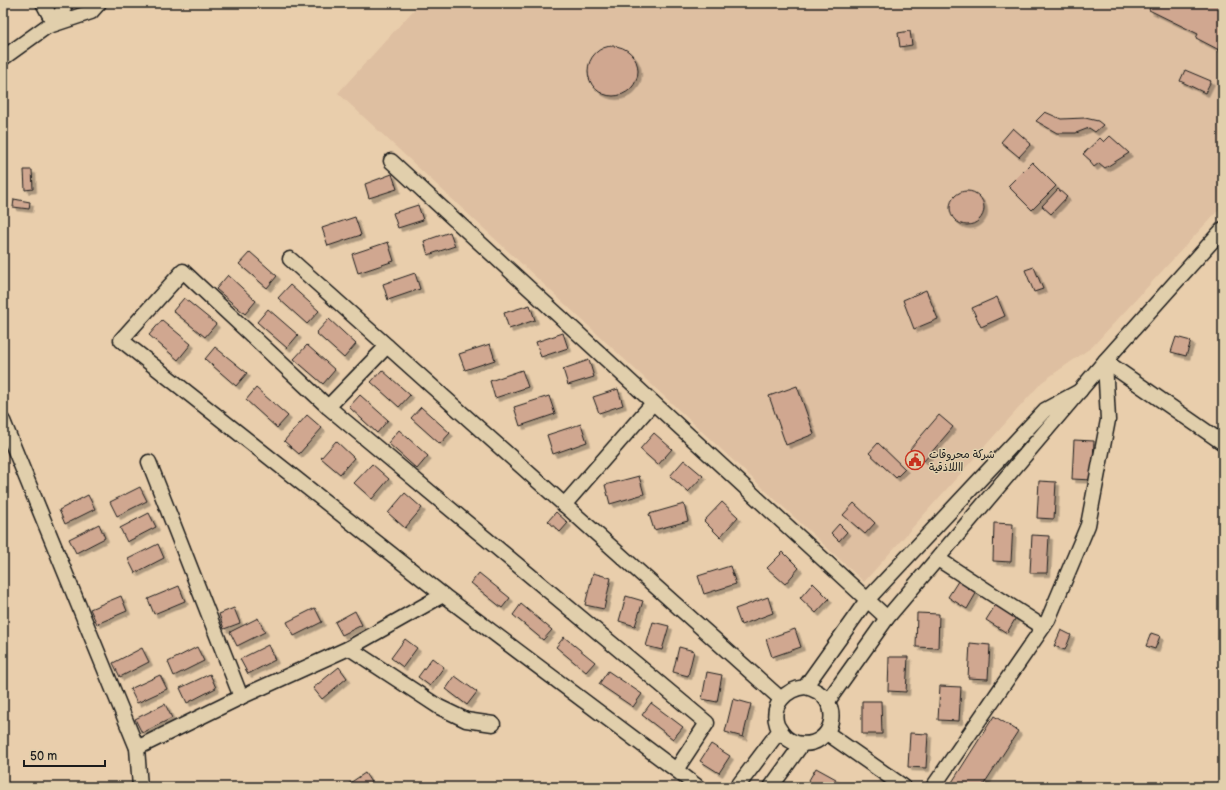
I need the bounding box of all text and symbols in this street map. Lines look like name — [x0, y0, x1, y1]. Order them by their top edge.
place label: شركة محروقات االلاذقية — [929, 448, 995, 474]
public building icon: شركة محروقات االلاذقية — [904, 449, 926, 471]
scale bar — [24, 742, 105, 768]
text: 50 m — [30, 749, 57, 764]

